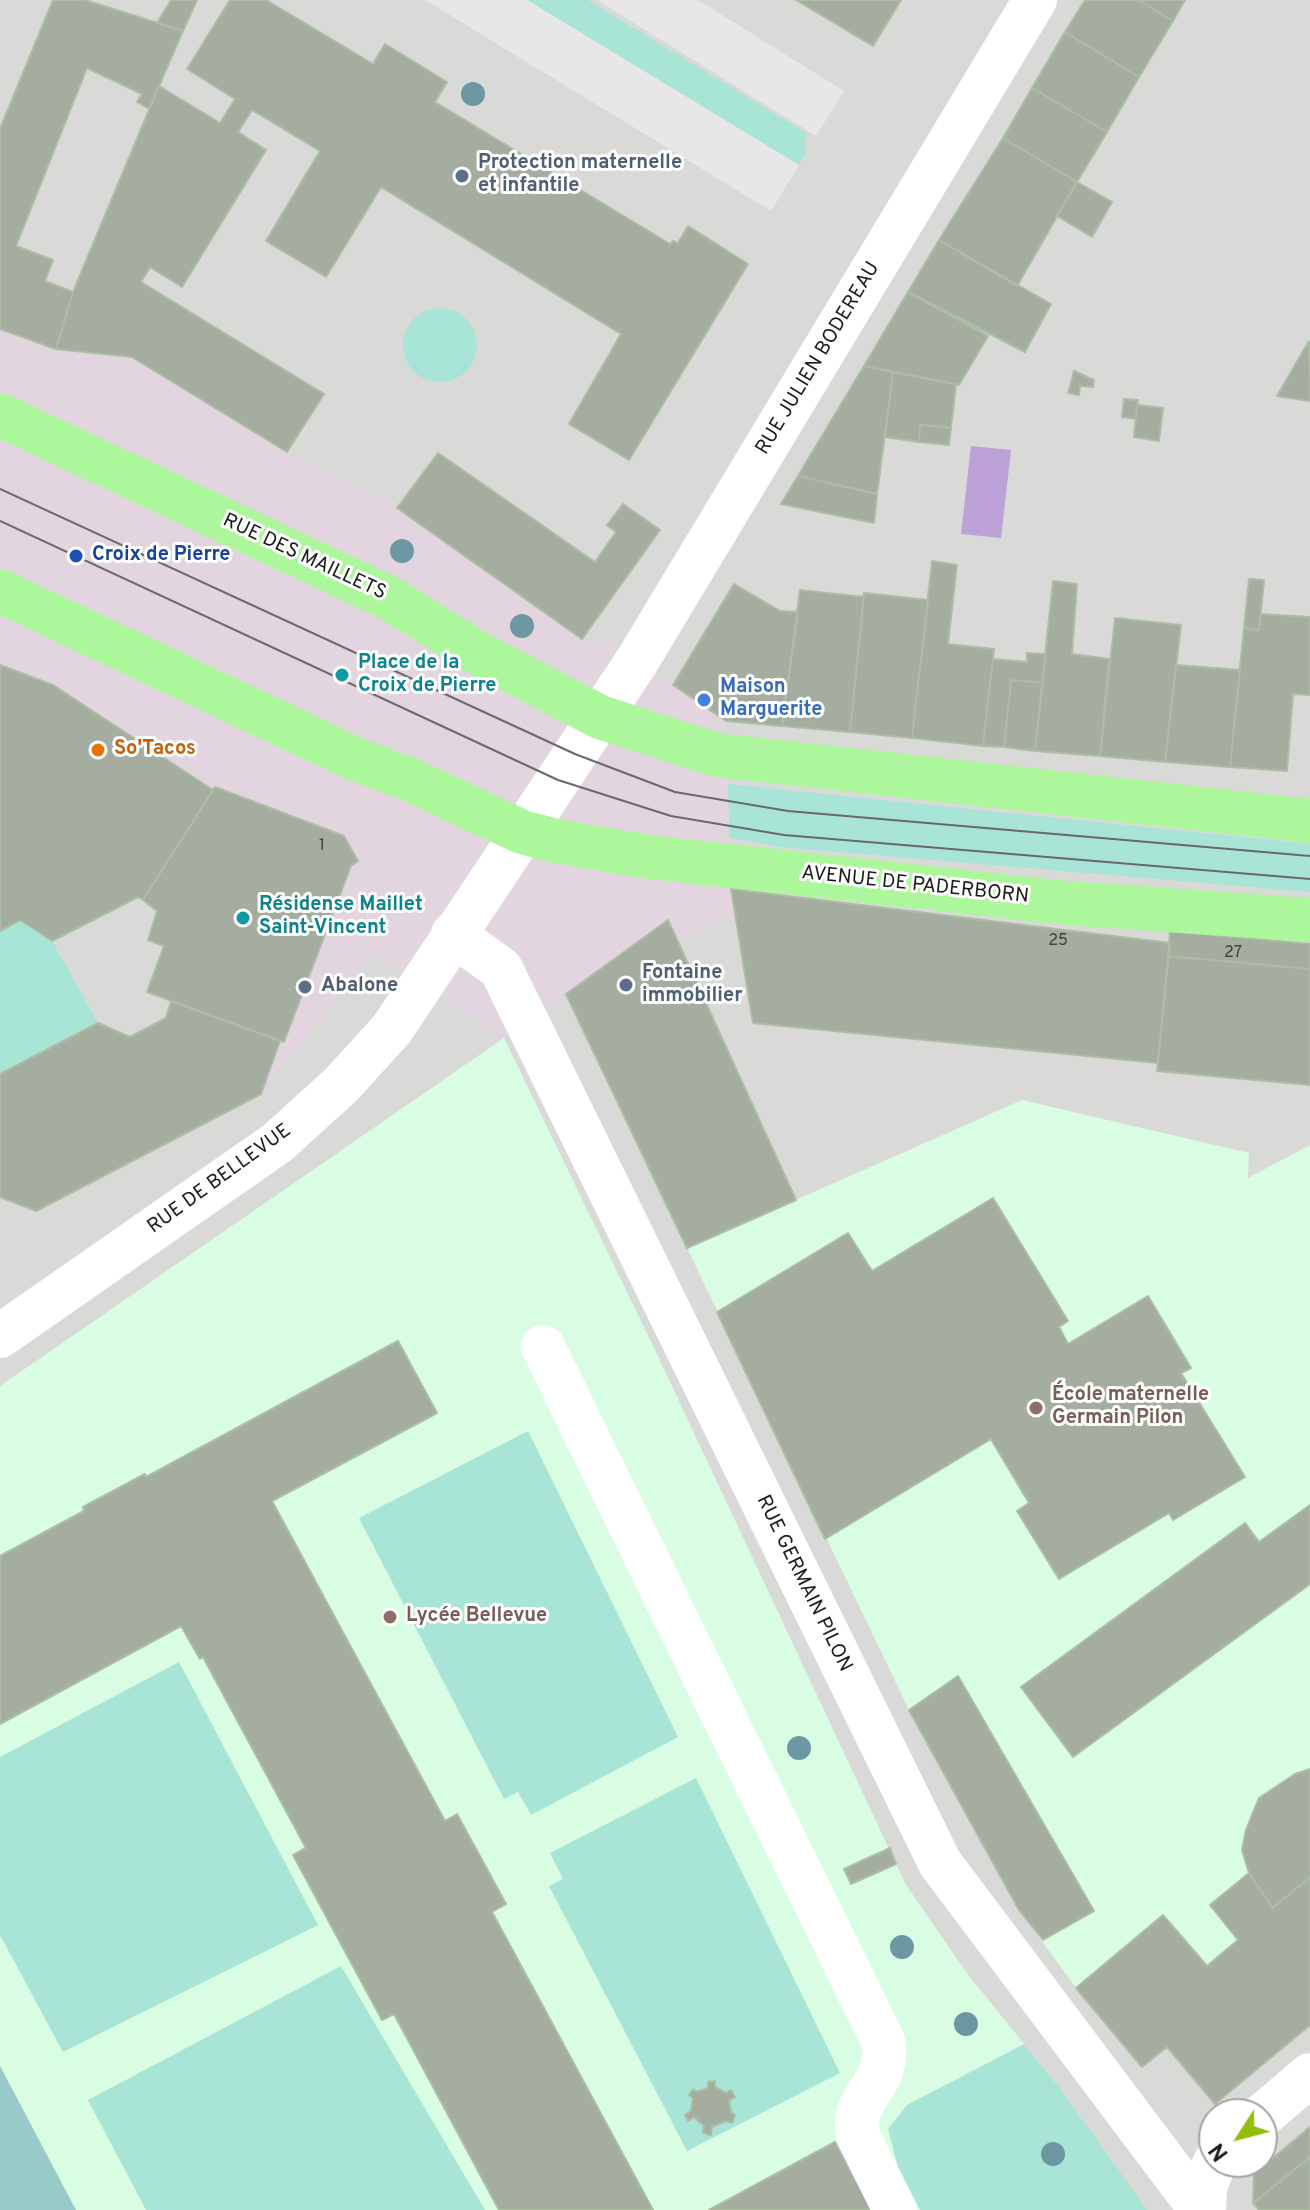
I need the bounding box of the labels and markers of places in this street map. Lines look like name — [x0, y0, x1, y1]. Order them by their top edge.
place label: Protection maternelle et infantile — [478, 152, 682, 199]
marker: Protection maternelle et infantile — [453, 167, 471, 185]
place label: Croix de Pierre — [92, 544, 230, 568]
marker: Croix de Pierre — [67, 547, 85, 565]
place label: Place de la Croix de Pierre — [358, 652, 496, 699]
marker: Place de la Croix de Pierre — [333, 666, 351, 684]
place label: Maison Marguerite — [720, 676, 822, 723]
marker: Maison Marguerite — [695, 691, 713, 709]
place label: So'Tacos — [114, 738, 196, 762]
marker: So'Tacos — [89, 741, 107, 759]
place label: Résidense Maillet Saint-Vincent — [259, 894, 423, 941]
marker: Résidense Maillet Saint-Vincent — [234, 909, 252, 927]
place label: Fontaine immobilier — [642, 962, 742, 1009]
place label: Abalone — [321, 975, 398, 999]
marker: Fontaine immobilier — [617, 976, 635, 994]
marker: Abalone — [296, 978, 314, 996]
place label: École maternelle Germain Pilon — [1052, 1384, 1209, 1431]
marker: École maternelle Germain Pilon — [1027, 1399, 1045, 1417]
place label: Lycée Bellevue — [406, 1605, 547, 1629]
marker: Lycée Bellevue — [381, 1608, 399, 1626]

